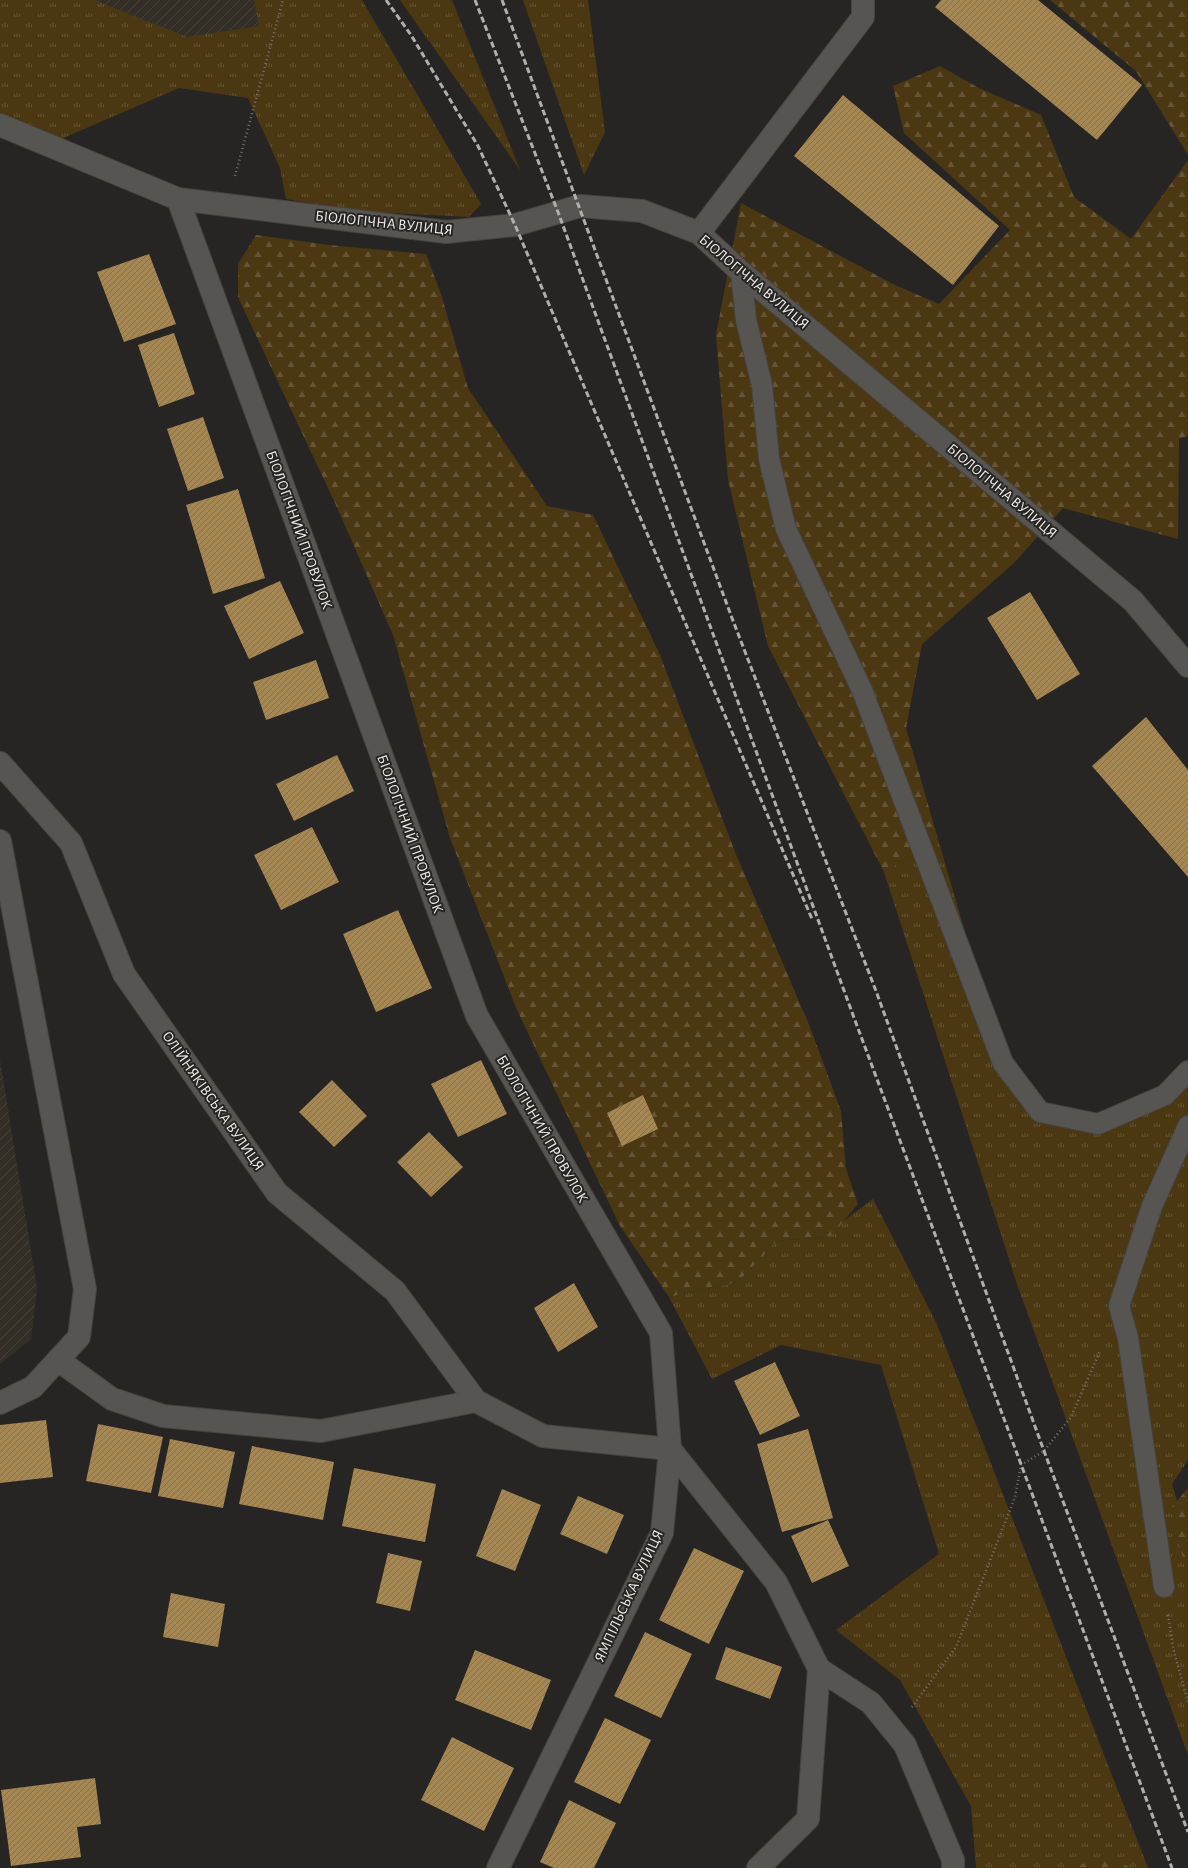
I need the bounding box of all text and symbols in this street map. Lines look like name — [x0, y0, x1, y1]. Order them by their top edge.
street label: БІОЛОГІЧНА ВУЛИЦЯ — [314, 208, 454, 238]
street label: БІОЛОГІЧНА ВУЛИЦЯ — [696, 232, 812, 332]
street label: БІОЛОГІЧНА ВУЛИЦЯ — [944, 441, 1060, 541]
street label: БІОЛОГІЧНИЙ ПРОВУЛОК — [263, 449, 335, 612]
street label: БІОЛОГІЧНИЙ ПРОВУЛОК — [374, 753, 446, 916]
street label: ОЛІЙНЯКІВСЬКА ВУЛИЦЯ — [159, 1029, 267, 1173]
street label: БІОЛОГІЧНИЙ ПРОВУЛОК — [494, 1053, 591, 1206]
street label: ЯМПІЛЬСЬКА ВУЛИЦЯ — [592, 1528, 666, 1664]

